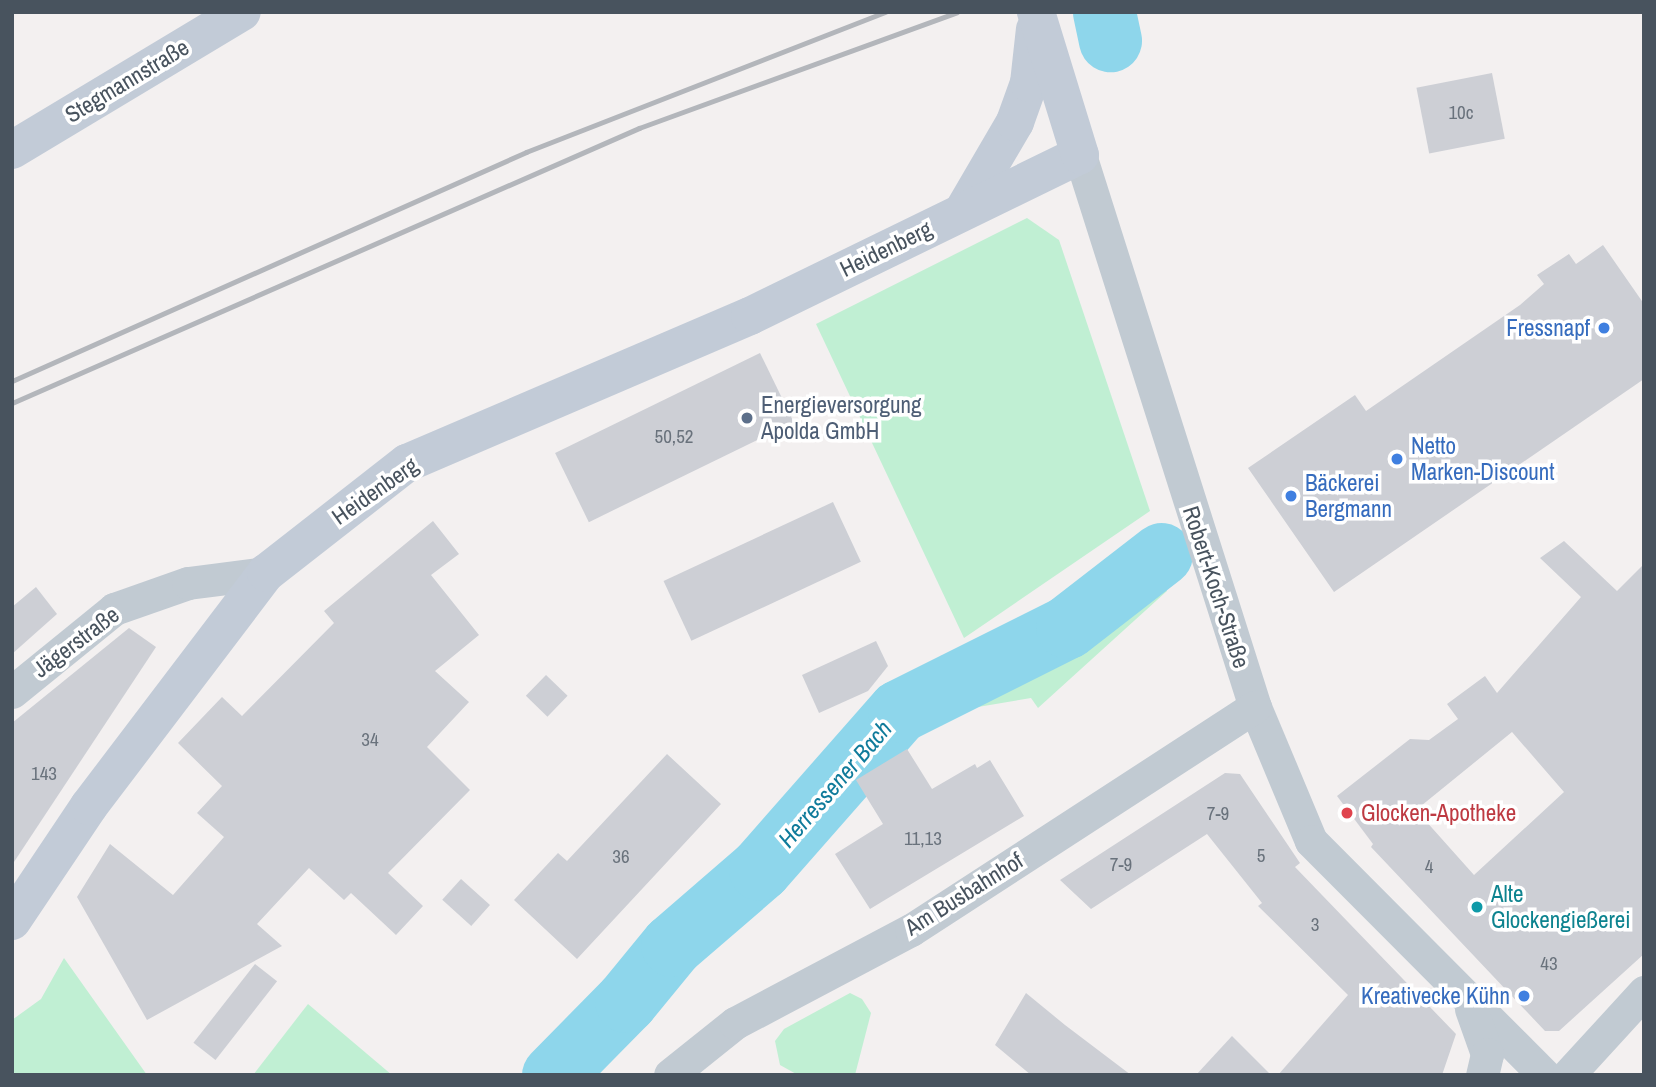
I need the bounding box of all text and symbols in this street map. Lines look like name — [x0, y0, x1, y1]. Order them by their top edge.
street label: Stegmannstraße — [60, 33, 194, 129]
house number: 10c — [1448, 102, 1474, 124]
street label: Heidenberg — [836, 215, 936, 283]
place label: Fressnapf — [1506, 314, 1590, 342]
marker: Fressnapf — [1596, 320, 1612, 336]
place label: Energieversorgung Apolda GmbH — [761, 391, 921, 445]
marker: Energieversorgung Apolda GmbH — [739, 410, 755, 426]
house number: 50,52 — [655, 426, 693, 448]
place label: Netto Marken-Discount — [1411, 432, 1555, 486]
street label: Heidenberg — [327, 451, 423, 531]
marker: Netto Marken-Discount — [1389, 451, 1405, 467]
place label: Bäckerei Bergmann — [1305, 469, 1392, 523]
marker: Bäckerei Bergmann — [1283, 488, 1299, 504]
street label: Robert-Koch-Straße — [1177, 502, 1255, 672]
street label: Jägerstraße — [28, 601, 124, 683]
water label: Herressener Bach — [772, 715, 898, 853]
house number: 34 — [361, 729, 379, 751]
house number: 143 — [31, 763, 57, 785]
place label: Glocken-Apotheke — [1361, 799, 1516, 827]
house number: 7-9 — [1207, 803, 1229, 825]
marker: Glocken-Apotheke — [1339, 805, 1355, 821]
house number: 11,13 — [904, 828, 942, 850]
house number: 5 — [1257, 845, 1265, 867]
house number: 36 — [612, 846, 630, 868]
street label: Am Busbahnhof — [900, 847, 1028, 941]
house number: 7-9 — [1110, 854, 1132, 876]
house number: 4 — [1425, 856, 1433, 878]
place label: Alte Glockengießerei — [1491, 880, 1630, 934]
marker: Alte Glockengießerei — [1469, 899, 1485, 915]
house number: 3 — [1311, 914, 1319, 936]
house number: 43 — [1540, 953, 1558, 975]
place label: Kreativecke Kühn — [1361, 982, 1510, 1010]
marker: Kreativecke Kühn — [1516, 988, 1532, 1004]

